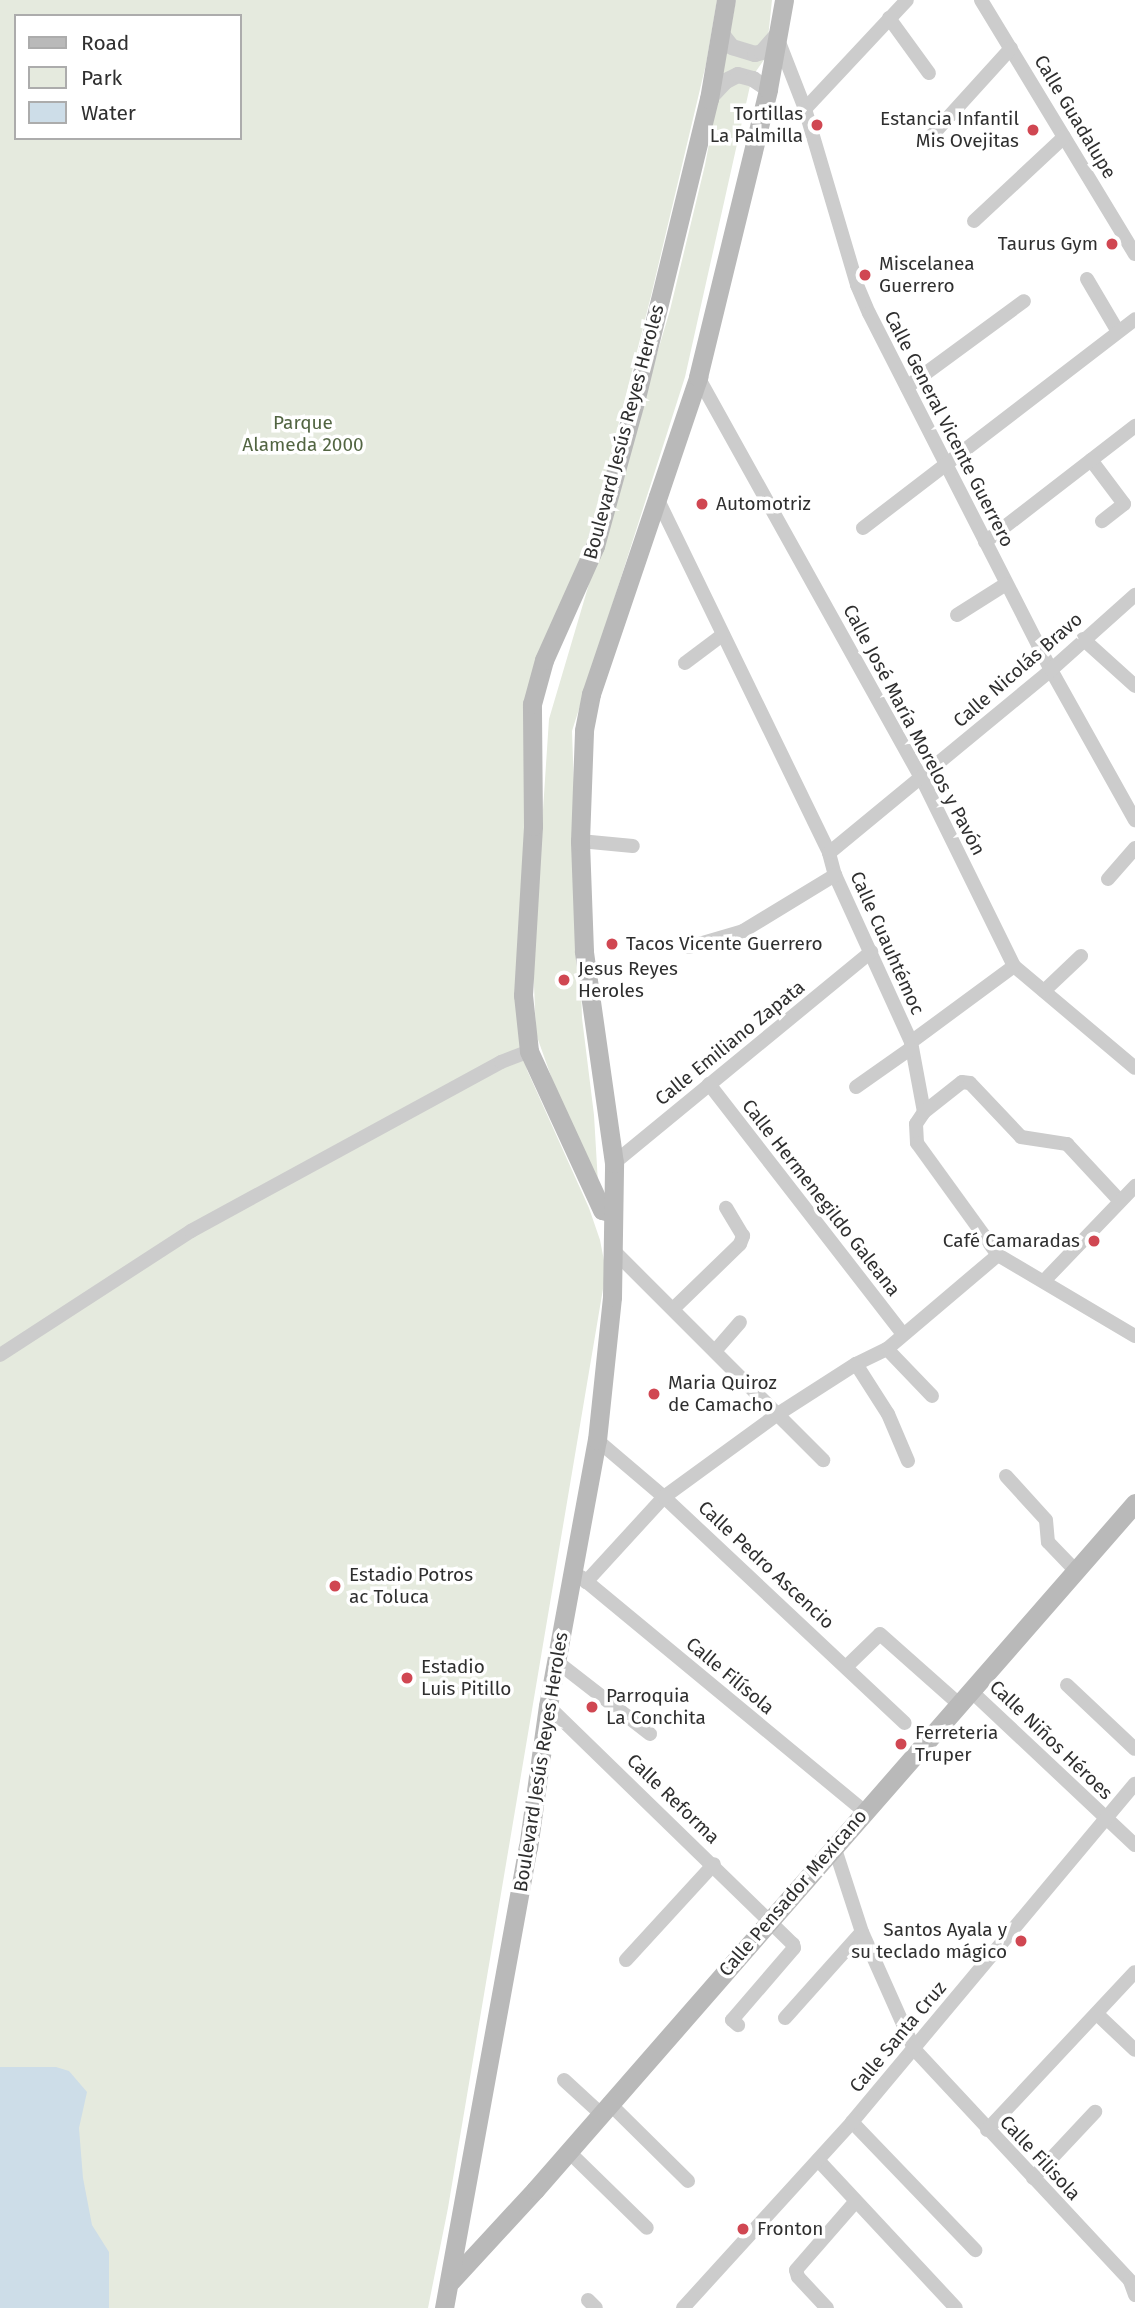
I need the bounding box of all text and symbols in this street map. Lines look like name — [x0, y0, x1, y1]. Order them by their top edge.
legend — [14, 14, 242, 140]
text: Road — [81, 30, 129, 56]
street label: Calle Guadalupe — [1029, 51, 1121, 183]
text: Park — [81, 65, 122, 91]
text: Water — [81, 100, 136, 126]
place label: Tortillas La Palmilla — [710, 103, 803, 147]
place label: Estancia Infantil Mis Ovejitas — [880, 108, 1019, 152]
marker: Tortillas La Palmilla — [809, 117, 825, 133]
marker: Estancia Infantil Mis Ovejitas — [1025, 122, 1041, 138]
place label: Taurus Gym — [998, 233, 1098, 255]
marker: Taurus Gym — [1104, 236, 1120, 252]
place label: Miscelanea Guerrero — [879, 253, 975, 297]
marker: Miscelanea Guerrero — [857, 267, 873, 283]
street label: Boulevard Jesús Reyes Heroles — [579, 302, 669, 562]
street label: Calle General Vicente Guerrero — [879, 307, 1019, 551]
park label: Parque Alameda 2000 — [242, 412, 364, 456]
place label: Automotriz — [716, 493, 811, 515]
marker: Automotriz — [694, 496, 710, 512]
street label: Calle José María Morelos y Pavón — [838, 601, 990, 859]
street label: Calle Nicolás Bravo — [949, 608, 1087, 732]
street label: Calle Cuauhtémoc — [845, 868, 929, 1018]
place label: Tacos Vicente Guerrero — [626, 933, 823, 955]
marker: Tacos Vicente Guerrero — [604, 936, 620, 952]
place label: Jesus Reyes Heroles — [578, 958, 678, 1002]
marker: Jesus Reyes Heroles — [556, 972, 572, 988]
street label: Calle Emiliano Zapata — [651, 976, 809, 1110]
street label: Calle Hermenegildo Galeana — [737, 1095, 905, 1301]
place label: Café Camaradas — [943, 1230, 1080, 1252]
marker: Café Camaradas — [1086, 1233, 1102, 1249]
place label: Maria Quiroz de Camacho — [668, 1372, 777, 1416]
marker: Maria Quiroz de Camacho — [646, 1386, 662, 1402]
street label: Calle Pedro Ascencio — [693, 1496, 839, 1634]
place label: Estadio Potros ac Toluca — [349, 1564, 473, 1608]
marker: Estadio Potros ac Toluca — [327, 1578, 343, 1594]
street label: Boulevard Jesús Reyes Heroles — [509, 1630, 573, 1894]
street label: Calle Filísola — [681, 1633, 779, 1719]
place label: Estadio Luis Pitillo — [421, 1656, 511, 1700]
marker: Estadio Luis Pitillo — [399, 1670, 415, 1686]
street label: Calle Niños Héroes — [985, 1676, 1117, 1804]
place label: Parroquia La Conchita — [606, 1685, 706, 1729]
marker: Parroquia La Conchita — [584, 1699, 600, 1715]
place label: Ferreteria Truper — [915, 1722, 998, 1766]
marker: Ferreteria Truper — [893, 1736, 909, 1752]
street label: Calle Reforma — [622, 1749, 724, 1849]
street label: Calle Pensador Mexicano — [714, 1805, 872, 1981]
place label: Santos Ayala y su teclado mágico — [851, 1919, 1007, 1963]
marker: Santos Ayala y su teclado mágico — [1013, 1933, 1029, 1949]
street label: Calle Santa Cruz — [845, 1977, 951, 2097]
street label: Calle Filisola — [995, 2111, 1085, 2205]
place label: Fronton — [757, 2218, 823, 2240]
marker: Fronton — [735, 2221, 751, 2237]

